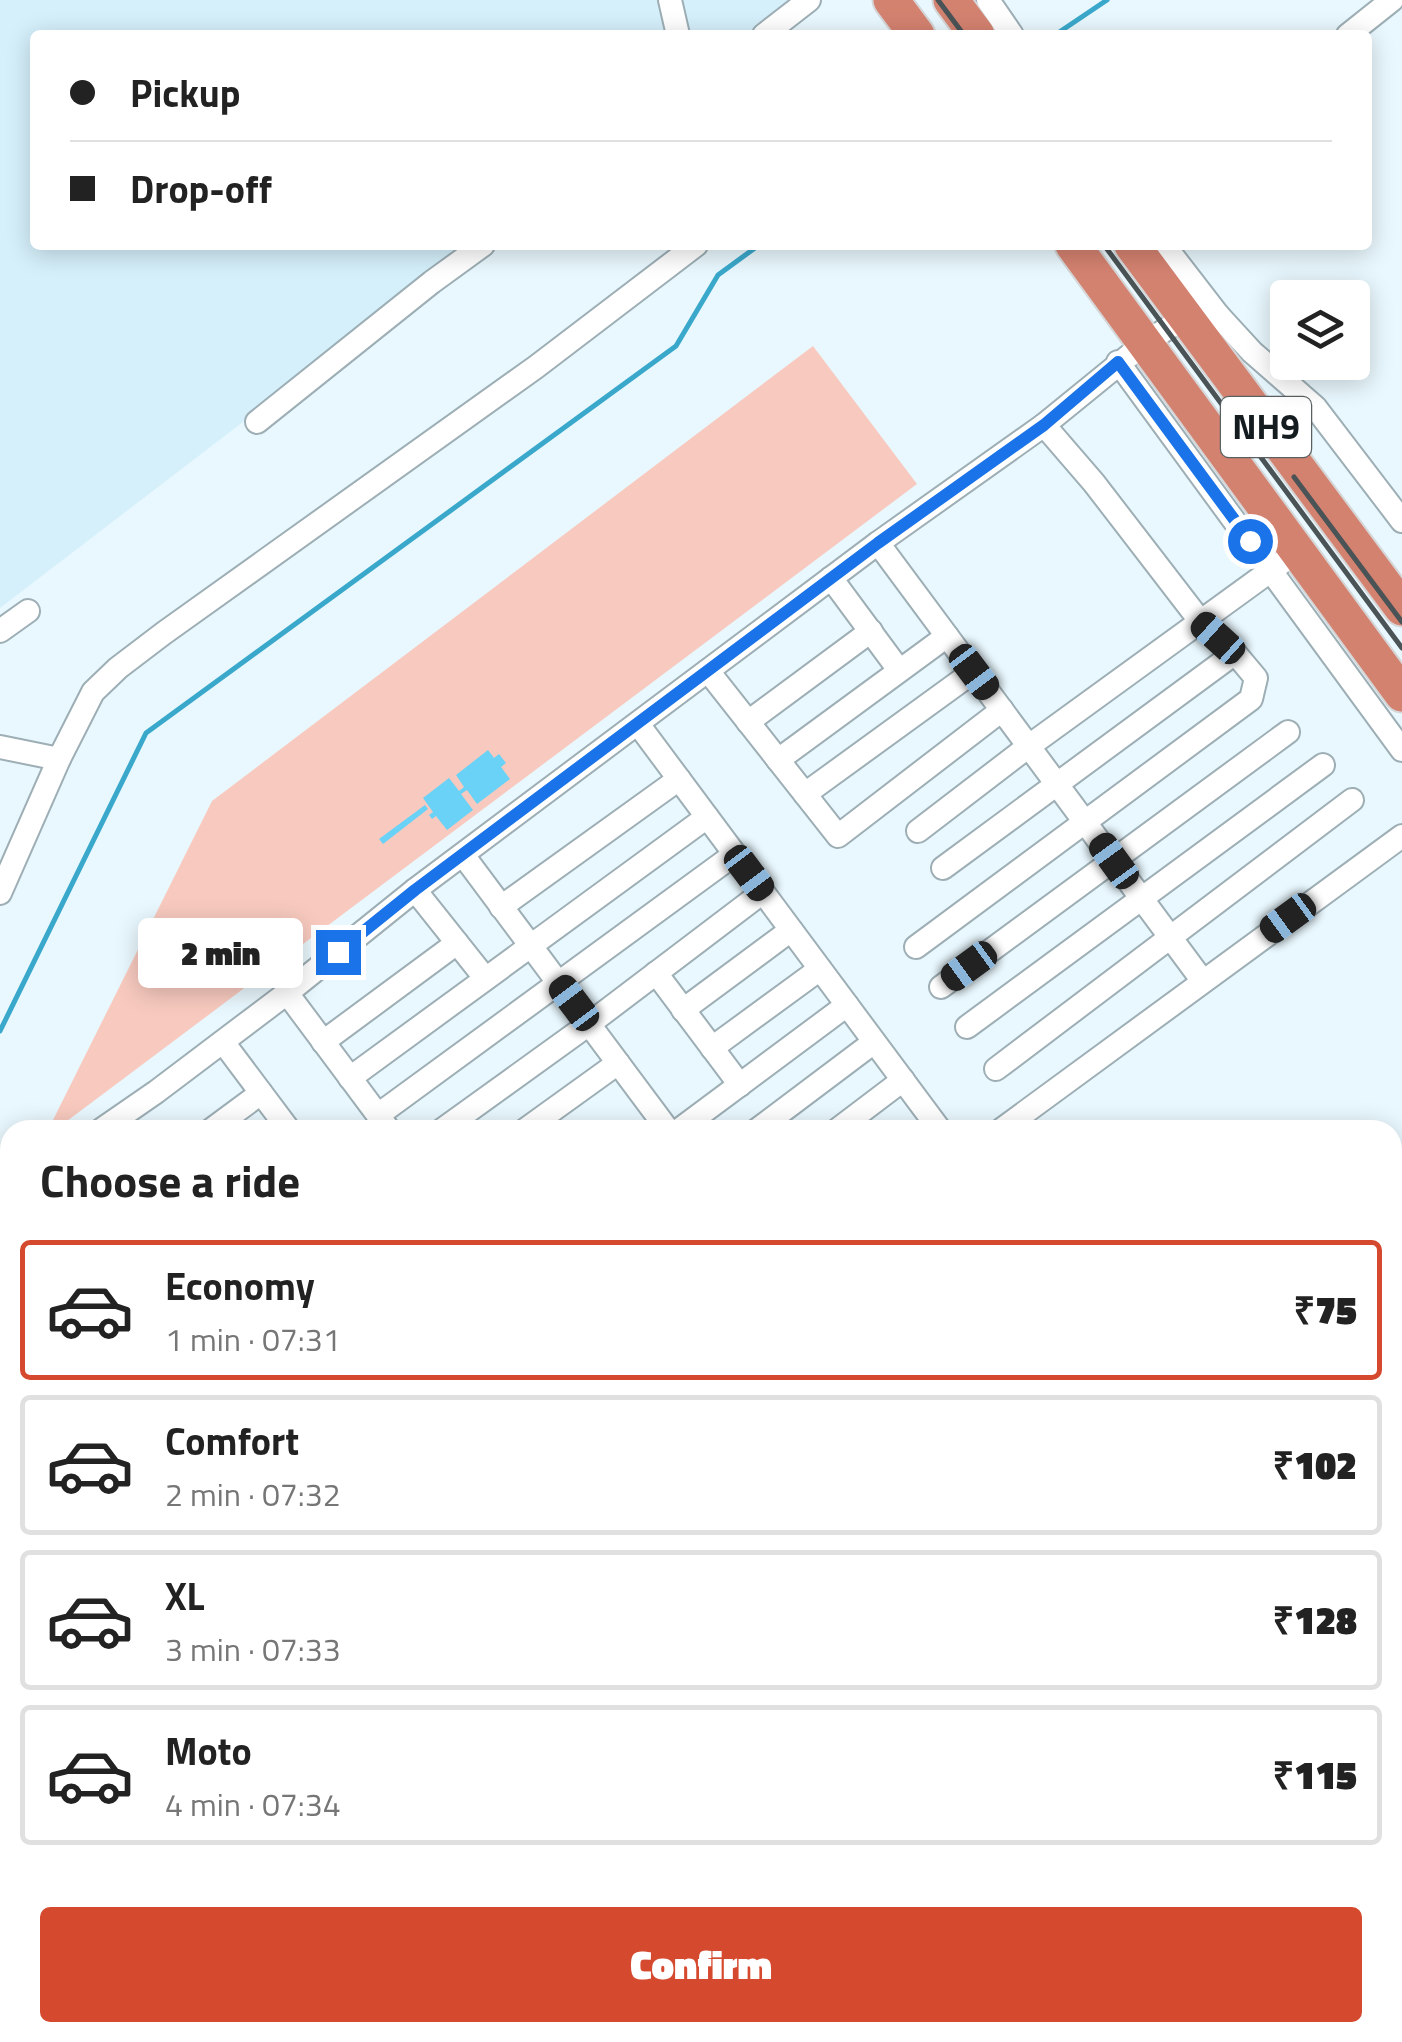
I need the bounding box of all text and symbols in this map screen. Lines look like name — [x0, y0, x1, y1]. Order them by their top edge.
text: Pickup — [130, 64, 240, 122]
text: Drop-off — [130, 160, 272, 218]
map controls — [1270, 280, 1370, 380]
button: layers — [1270, 280, 1370, 380]
road number: NH9 — [1221, 397, 1311, 457]
route start — [1228, 519, 1273, 564]
car — [1186, 607, 1250, 669]
car — [944, 639, 1004, 705]
car — [1084, 828, 1144, 894]
car — [719, 840, 779, 906]
car — [1255, 888, 1321, 948]
callout: 2 min — [138, 917, 303, 987]
text: 2 min — [181, 929, 260, 977]
route end — [316, 930, 361, 975]
car — [936, 936, 1002, 996]
car — [544, 970, 604, 1036]
text: Choose a ride — [40, 1146, 300, 1214]
text: Economy — [165, 1257, 315, 1315]
icon: car — [45, 1265, 135, 1355]
text: ₹75 — [1293, 1281, 1357, 1339]
text: 1 min · 07:31 — [165, 1315, 341, 1363]
text: Comfort — [165, 1412, 299, 1470]
icon: car — [45, 1420, 135, 1510]
text: ₹102 — [1273, 1436, 1357, 1494]
text: 2 min · 07:32 — [165, 1470, 341, 1518]
text: XL — [165, 1567, 205, 1625]
icon: car — [45, 1575, 135, 1665]
text: ₹128 — [1273, 1591, 1357, 1649]
text: 3 min · 07:33 — [165, 1625, 341, 1673]
text: Moto — [165, 1722, 252, 1780]
icon: car — [45, 1730, 135, 1820]
text: ₹115 — [1273, 1746, 1357, 1804]
text: 4 min · 07:34 — [165, 1780, 341, 1828]
button: Confirm — [40, 1907, 1362, 2022]

